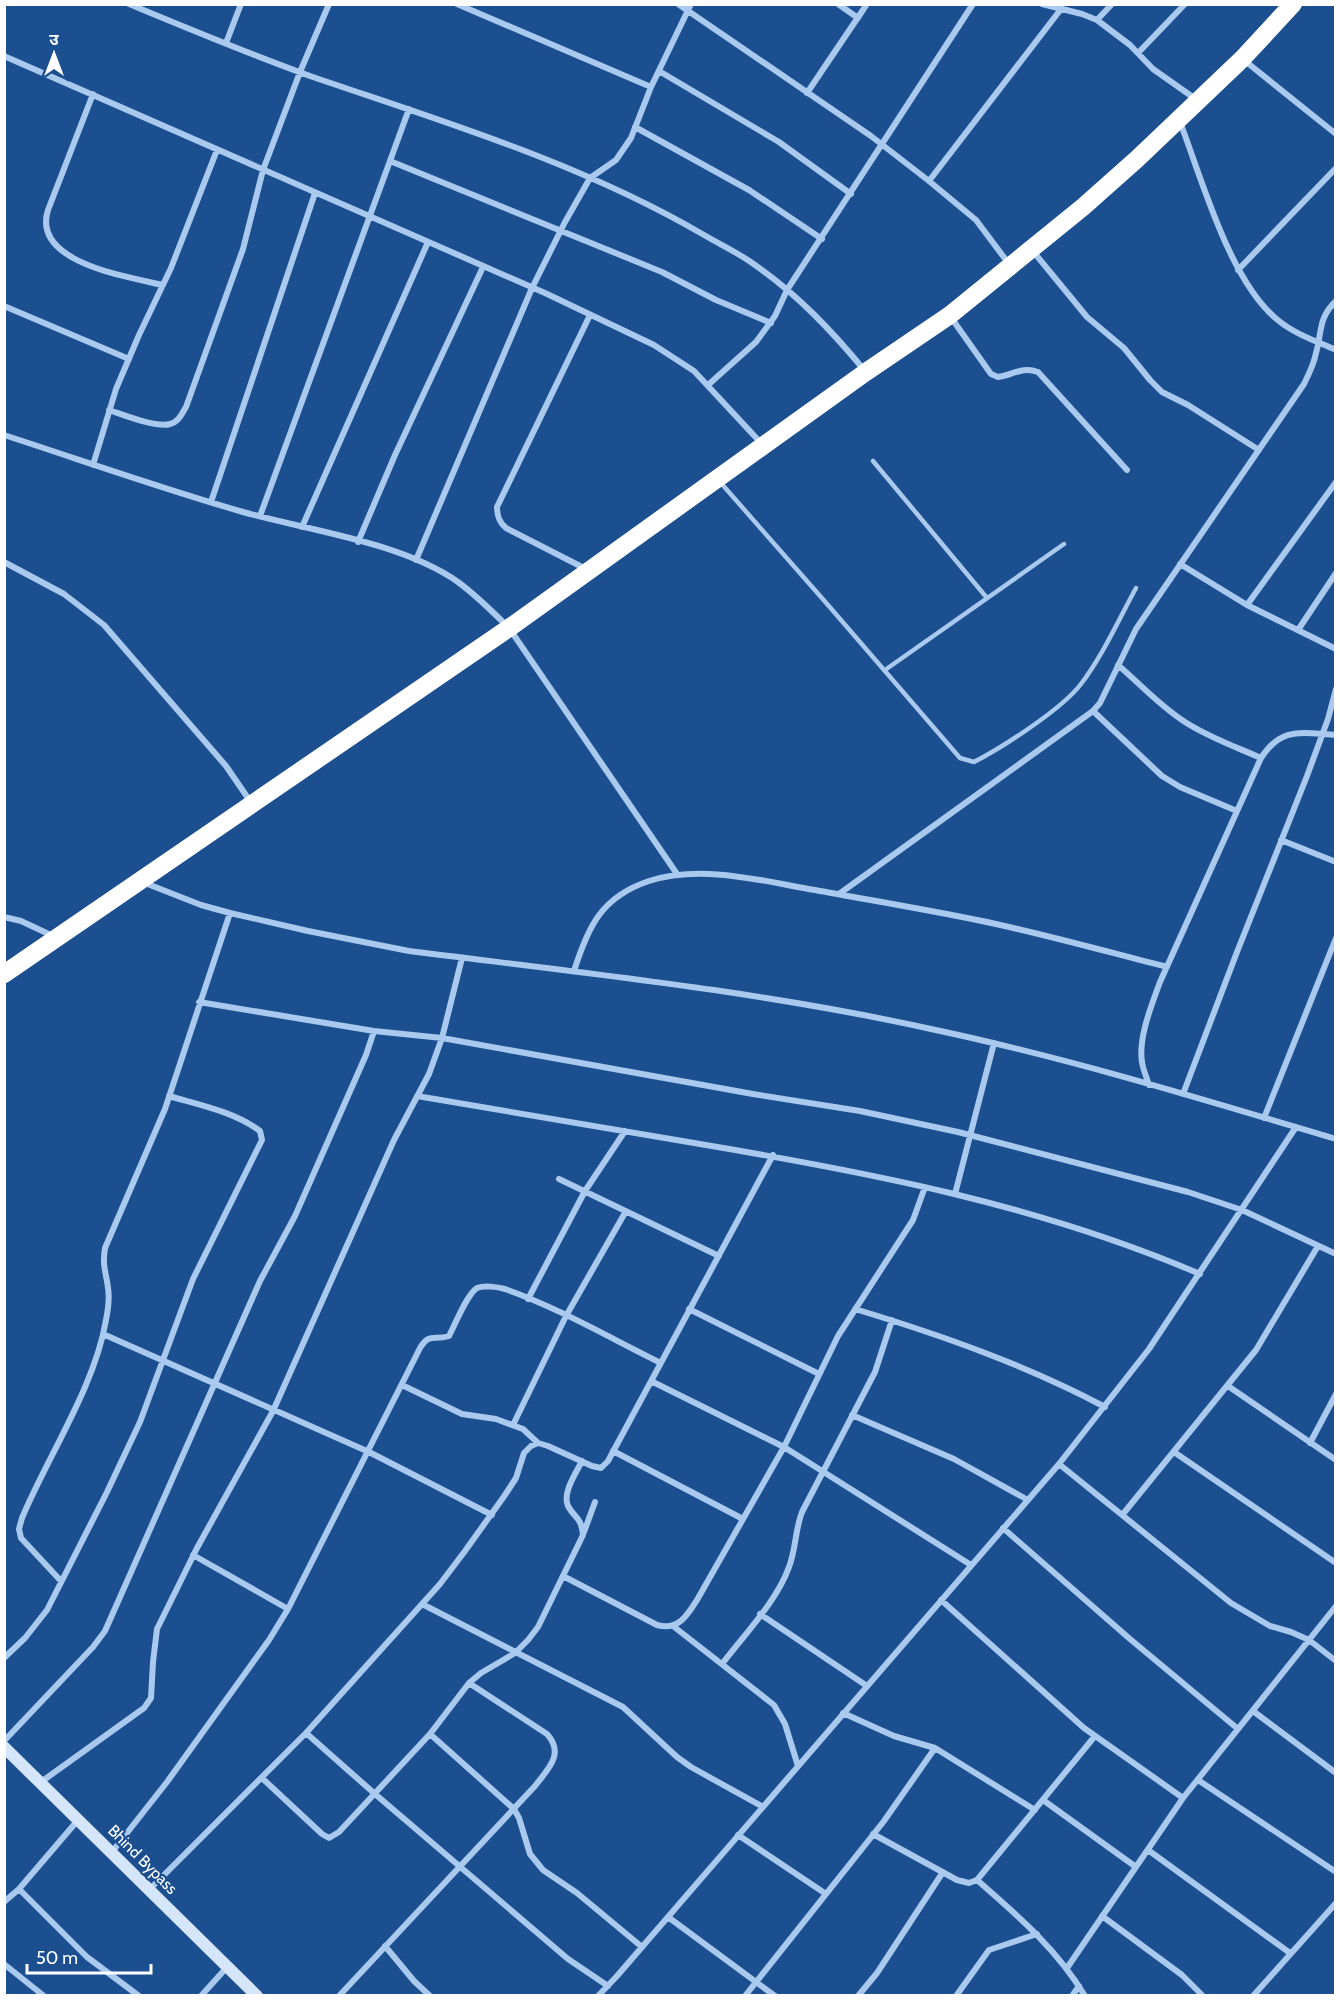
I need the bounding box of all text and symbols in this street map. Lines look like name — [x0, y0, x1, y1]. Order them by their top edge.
north arrow — [24, 24, 84, 84]
text: उ — [49, 30, 59, 49]
street label: Bhind Bypass — [104, 1821, 181, 1898]
scale bar — [27, 1937, 152, 1975]
text: 50 m — [36, 1947, 78, 1969]

